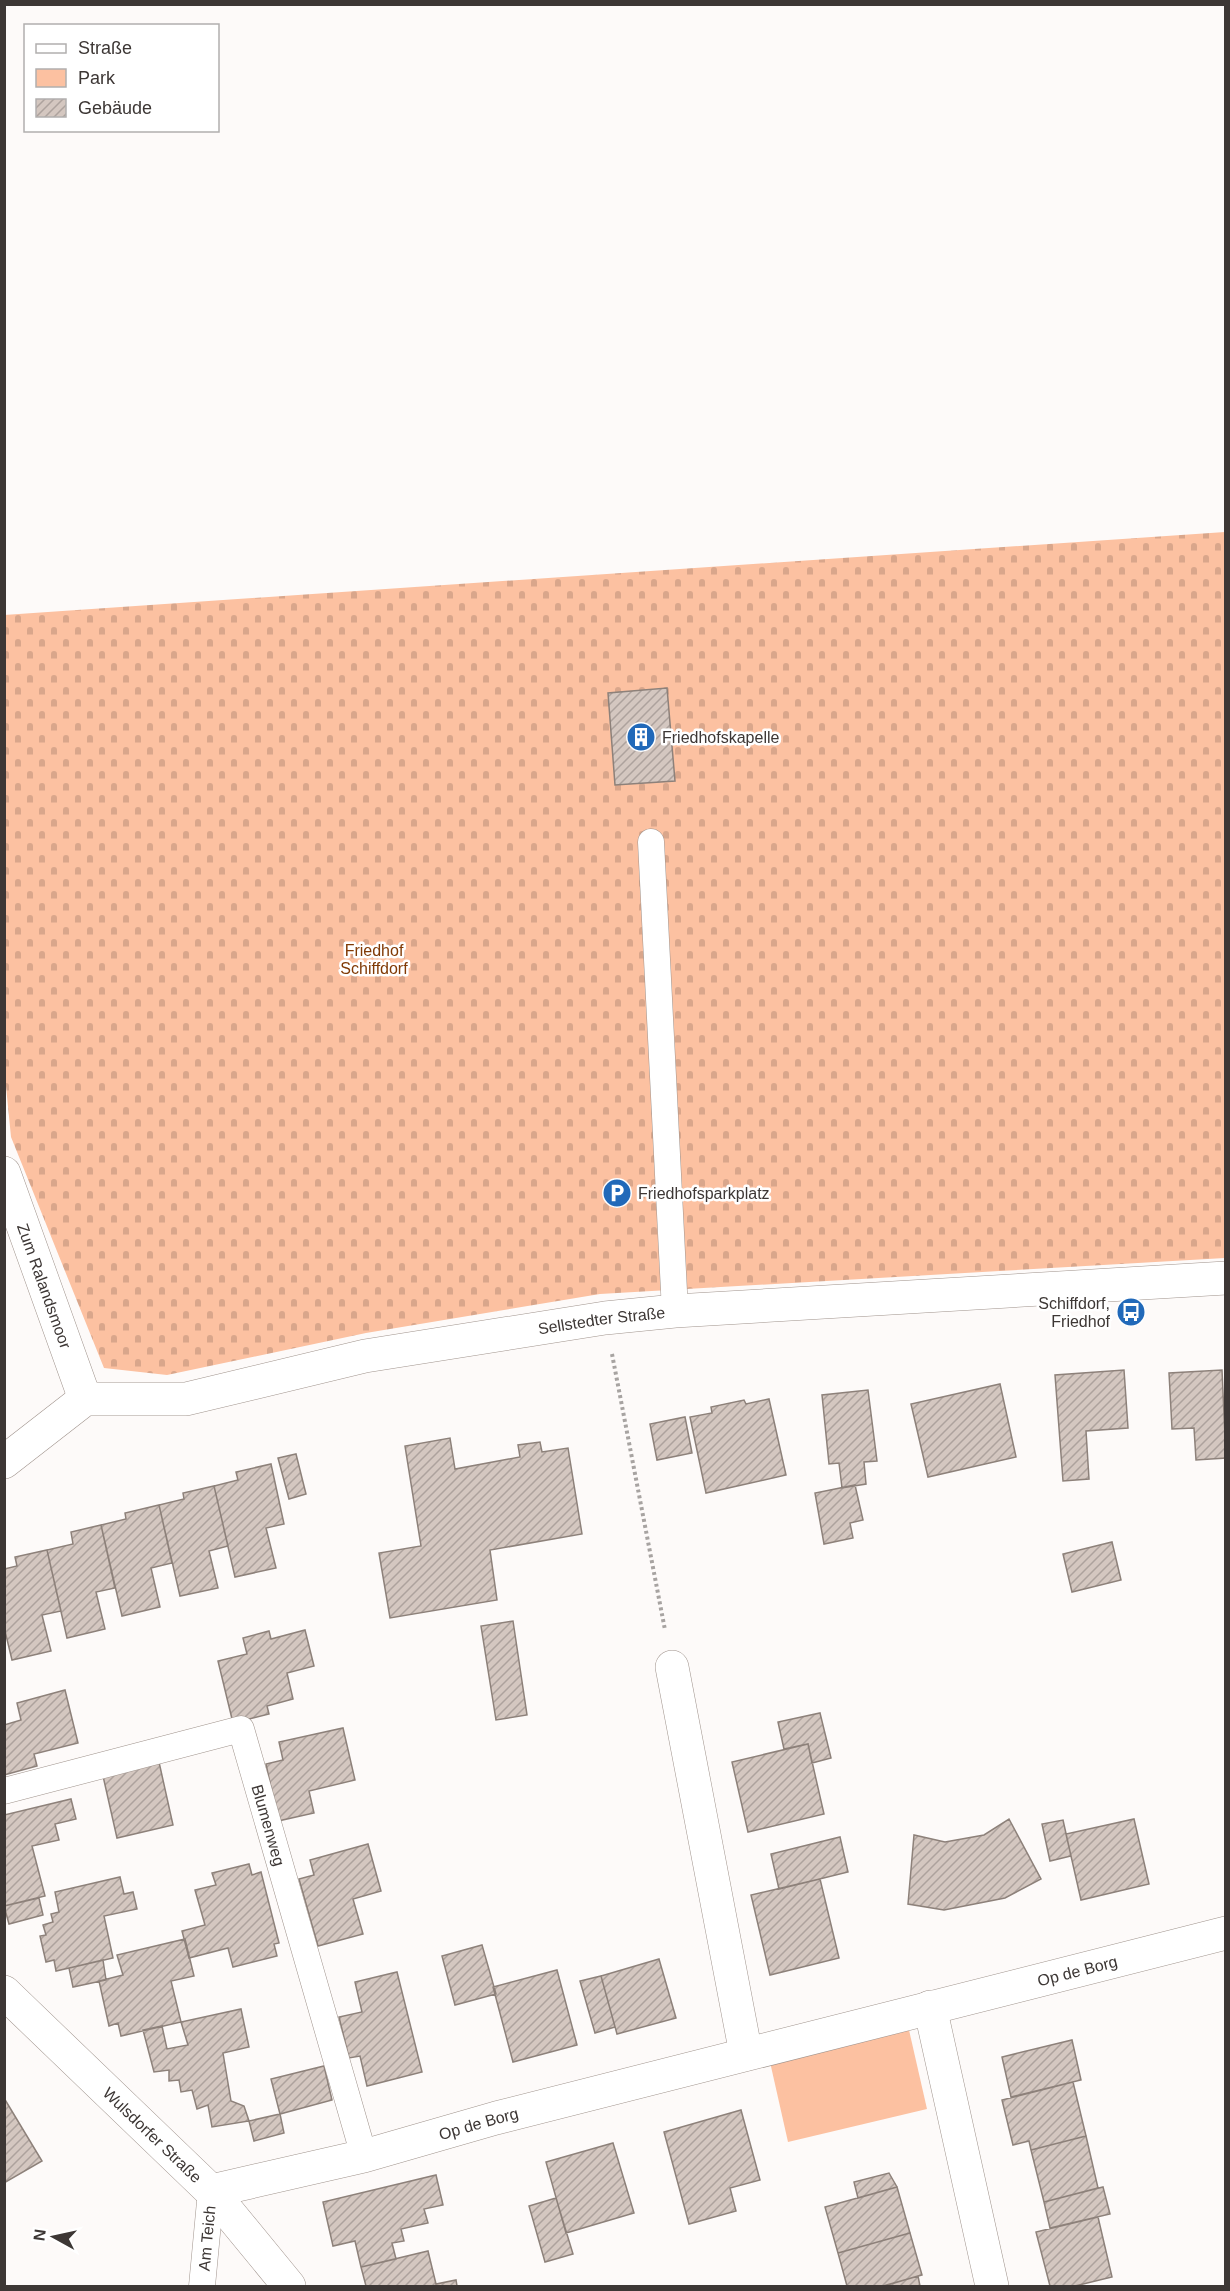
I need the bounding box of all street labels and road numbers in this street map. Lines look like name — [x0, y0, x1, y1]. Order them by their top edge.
street label: Zum Ralandsmoor — [14, 1221, 74, 1352]
street label: Sellstedter Straße — [537, 1304, 666, 1337]
street label: Blumenweg — [248, 1783, 288, 1868]
street label: Op de Borg — [1036, 1953, 1119, 1989]
street label: Wulsdorfer Straße — [100, 2084, 205, 2186]
street label: Op de Borg — [437, 2105, 520, 2143]
street label: Am Teich — [195, 2205, 219, 2272]

